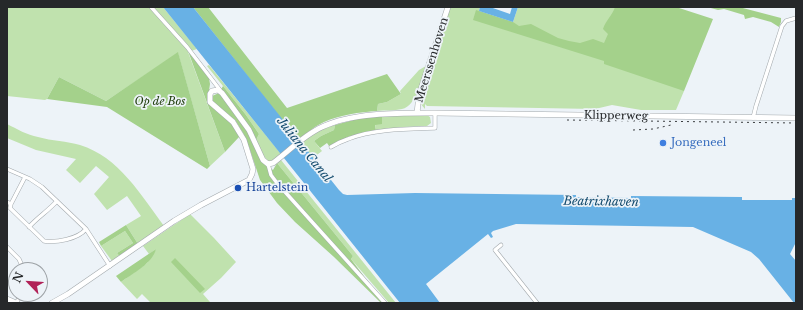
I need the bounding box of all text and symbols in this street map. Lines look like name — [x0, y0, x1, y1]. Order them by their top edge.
street label: Meerssenhoven — [413, 16, 451, 104]
park label: Op de Bos — [135, 95, 185, 109]
street label: Klipperweg — [584, 109, 648, 123]
water label: Juliana Canal — [273, 115, 335, 185]
place label: Jongeneel — [671, 136, 726, 150]
marker: Jongeneel — [658, 138, 668, 148]
place label: Hartelstein — [246, 181, 308, 195]
marker: Hartelstein — [233, 183, 243, 193]
water label: Beatrixhaven — [563, 194, 639, 210]
north arrow — [8, 262, 48, 302]
text: N — [10, 270, 27, 285]

